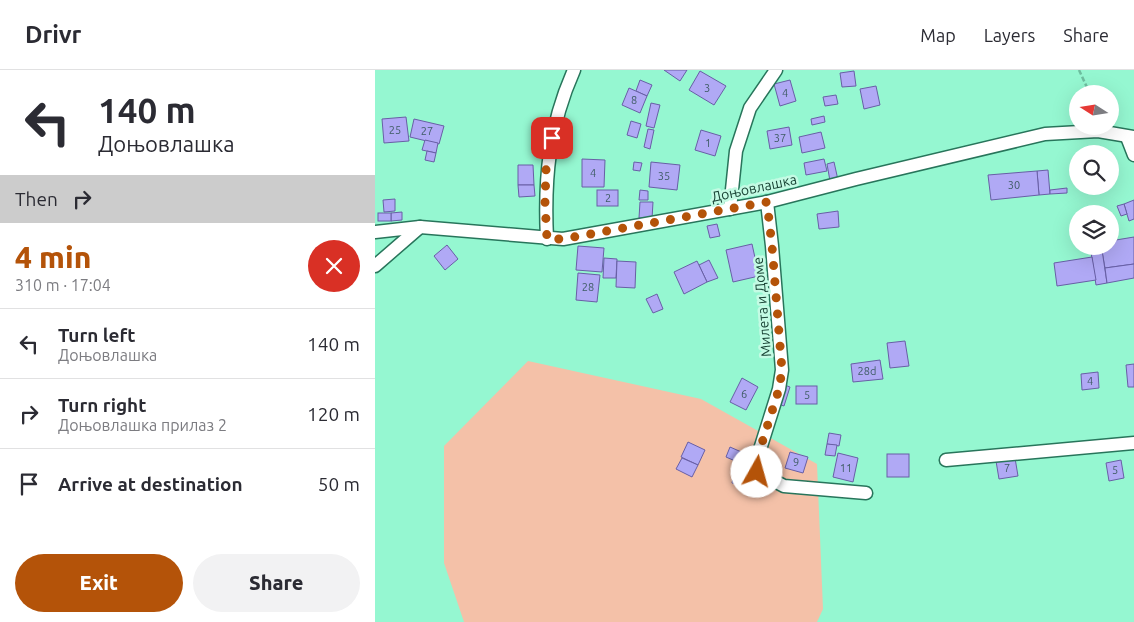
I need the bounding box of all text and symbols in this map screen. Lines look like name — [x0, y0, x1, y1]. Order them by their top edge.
text: Drivr — [25, 21, 81, 48]
text: Map — [920, 25, 956, 45]
text: Layers — [984, 25, 1035, 45]
text: Share — [1063, 25, 1109, 45]
house number: 3 — [704, 82, 710, 94]
north arrow — [1069, 85, 1119, 135]
map controls — [1069, 85, 1119, 255]
house number: 4 — [782, 87, 788, 99]
icon: left — [15, 90, 80, 155]
text: 140 m — [98, 90, 196, 130]
house number: 8 — [631, 94, 637, 106]
pin — [531, 117, 573, 159]
house number: 25 — [389, 124, 401, 136]
icon: arrive — [538, 124, 566, 152]
house number: 27 — [421, 125, 433, 137]
text: Доњовлашка — [98, 131, 235, 156]
house number: 37 — [774, 132, 786, 144]
house number: 1 — [705, 137, 711, 149]
button: search — [1069, 145, 1119, 195]
house number: 4 — [590, 167, 596, 179]
house number: 35 — [658, 170, 670, 182]
street label: Доњовлашка — [710, 171, 798, 205]
house number: 30 — [1008, 179, 1020, 191]
icon: right — [68, 185, 96, 213]
text: Then — [15, 188, 58, 210]
house number: 2 — [605, 192, 611, 204]
button: layers — [1069, 205, 1119, 255]
text: 4 min — [15, 240, 91, 274]
button: close — [308, 240, 360, 292]
street label: Милета и Доме — [750, 256, 774, 358]
text: 310 m · 17:04 — [15, 276, 111, 294]
house number: 28 — [582, 281, 594, 293]
text: Turn left — [58, 324, 136, 346]
icon: left — [15, 330, 43, 358]
text: 140 m — [307, 333, 360, 355]
text: Доњовлашка — [58, 346, 157, 364]
house number: 28d — [858, 365, 876, 377]
house number: 4 — [1087, 375, 1093, 387]
house number: 6 — [741, 388, 747, 400]
house number: 5 — [804, 389, 810, 401]
text: Turn right — [58, 394, 146, 416]
icon: right — [15, 400, 43, 428]
text: 120 m — [307, 403, 360, 425]
text: Доњовлашка прилаз 2 — [58, 416, 227, 434]
position arrow — [730, 445, 782, 497]
house number: 9 — [793, 456, 799, 468]
house number: 11 — [840, 462, 852, 474]
house number: 7 — [1004, 462, 1010, 474]
house number: 5 — [1112, 464, 1118, 476]
icon: arrive — [15, 470, 43, 498]
text: Arrive at destination — [58, 473, 243, 495]
text: 50 m — [318, 473, 360, 495]
button: Exit — [15, 554, 183, 612]
button: Share — [193, 554, 360, 612]

